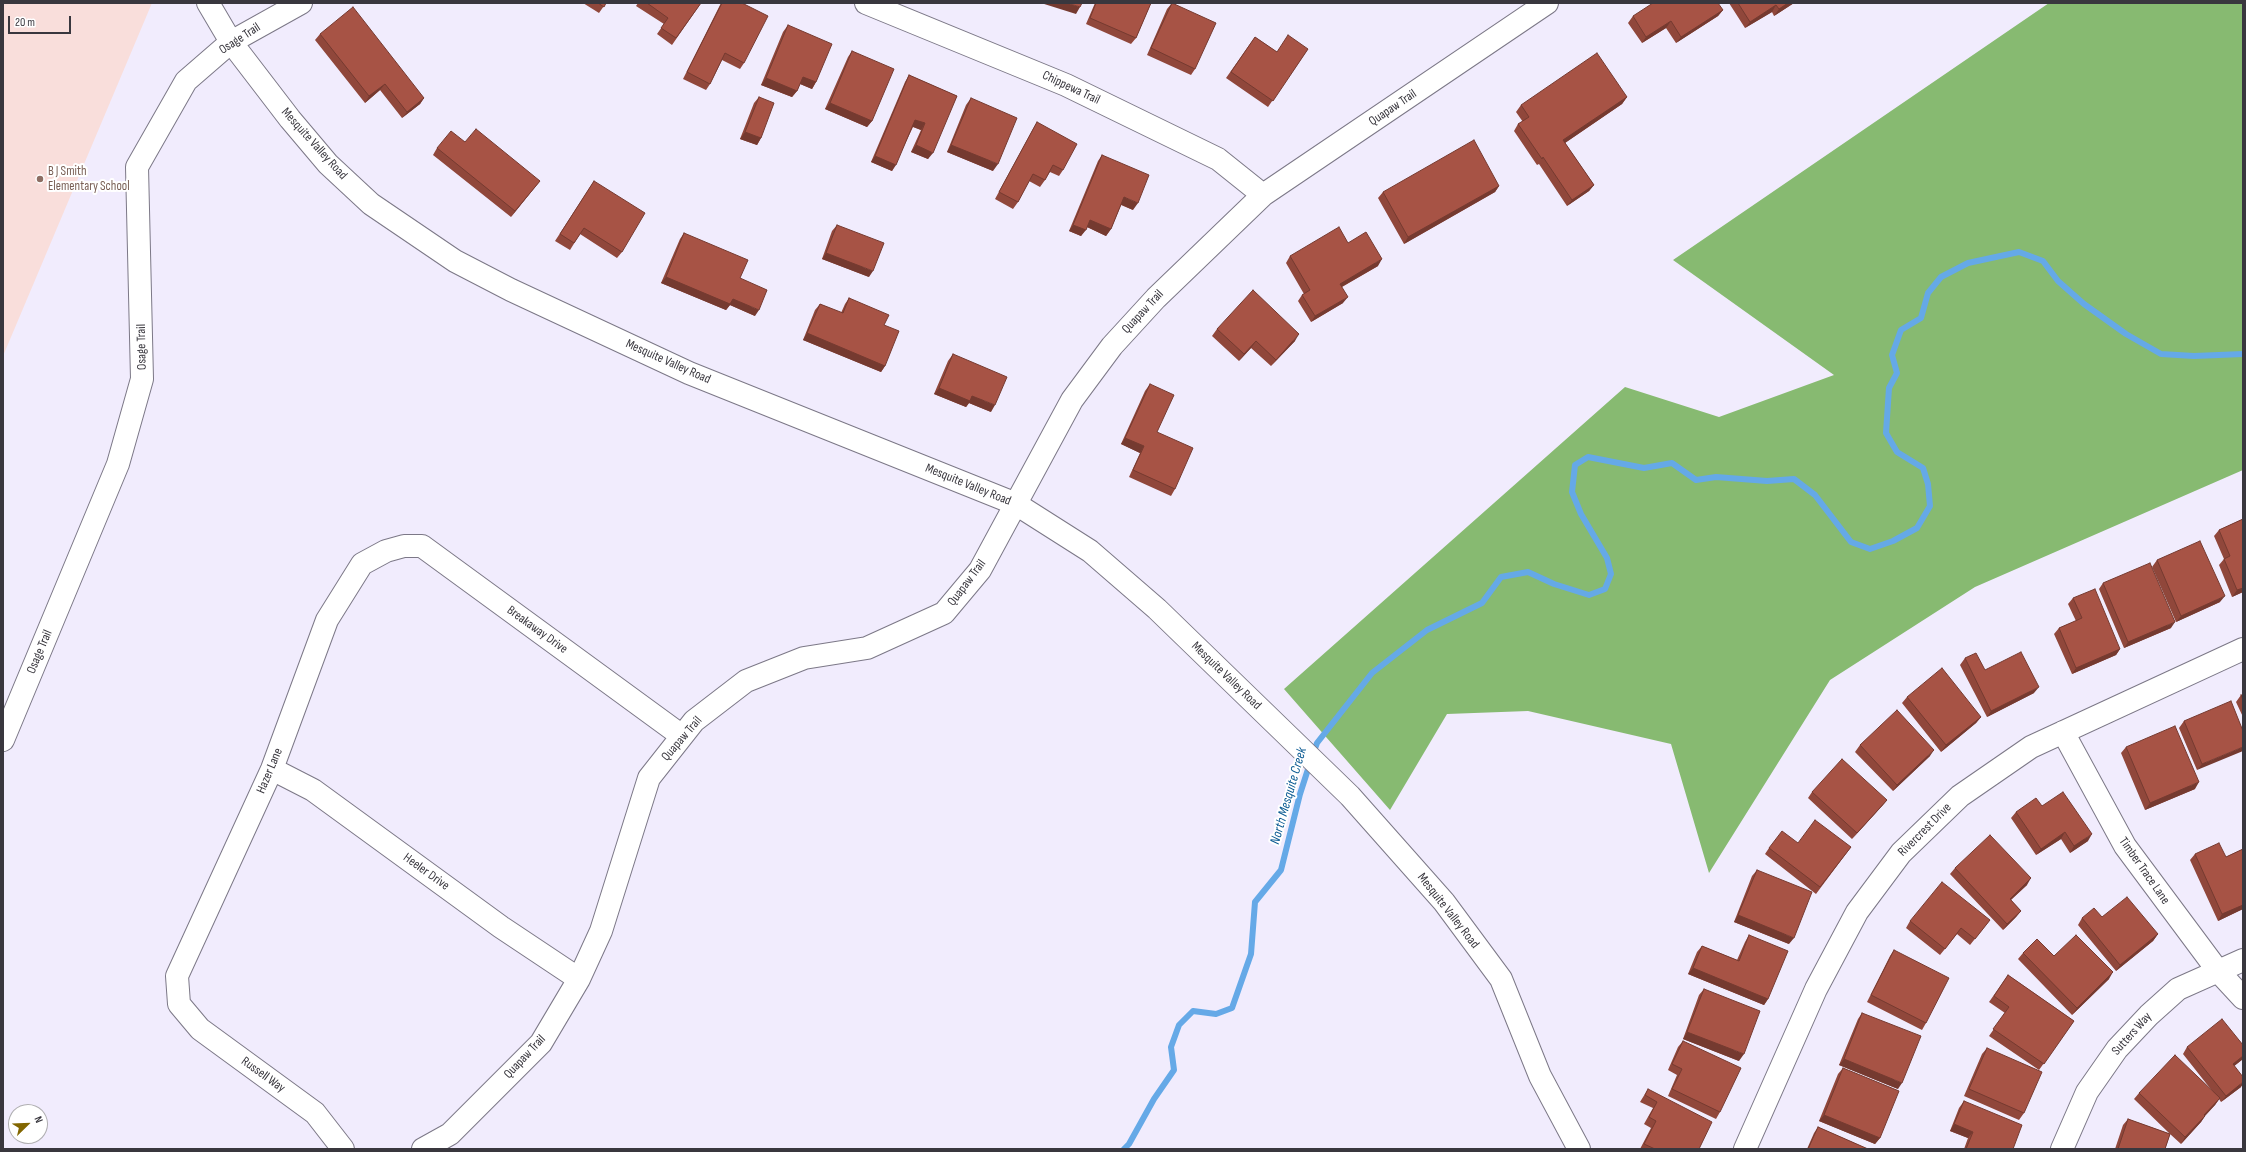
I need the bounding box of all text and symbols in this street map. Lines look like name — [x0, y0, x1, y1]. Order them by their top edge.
scale bar — [10, 8, 73, 34]
text: 20 m — [15, 15, 35, 30]
street label: Osage Trail — [216, 20, 264, 58]
street label: Chippewa Trail — [1040, 68, 1102, 108]
street label: Quapaw Trail — [1366, 86, 1420, 130]
street label: Mesquite Valley Road — [278, 105, 350, 183]
place label: B J Smith Elementary School — [48, 164, 130, 195]
marker: B J Smith Elementary School — [35, 174, 45, 184]
street label: Quapaw Trail — [1119, 287, 1167, 337]
street label: Osage Trail — [134, 324, 150, 370]
street label: Mesquite Valley Road — [623, 336, 713, 388]
street label: Mesquite Valley Road — [923, 461, 1013, 509]
street label: Quapaw Trail — [944, 557, 990, 609]
street label: Breakaway Drive — [504, 603, 570, 657]
street label: Osage Trail — [24, 628, 56, 676]
street label: Mesquite Valley Road — [1188, 639, 1264, 713]
street label: Quapaw Trail — [658, 713, 706, 765]
street label: Hazer Lane — [253, 746, 287, 796]
water label: North Mesquite Creek — [1267, 746, 1311, 846]
street label: Rivercrest Drive — [1895, 800, 1955, 860]
street label: Timber Trace Lane — [2115, 834, 2173, 908]
street label: Heeler Drive — [400, 850, 452, 894]
street label: Mesquite Valley Road — [1414, 870, 1482, 952]
street label: Sutters Way — [2109, 1009, 2155, 1059]
street label: Quapaw Trail — [501, 1032, 549, 1082]
street label: Russell Way — [238, 1054, 288, 1096]
north arrow — [8, 1104, 48, 1144]
text: N — [31, 1114, 46, 1125]

